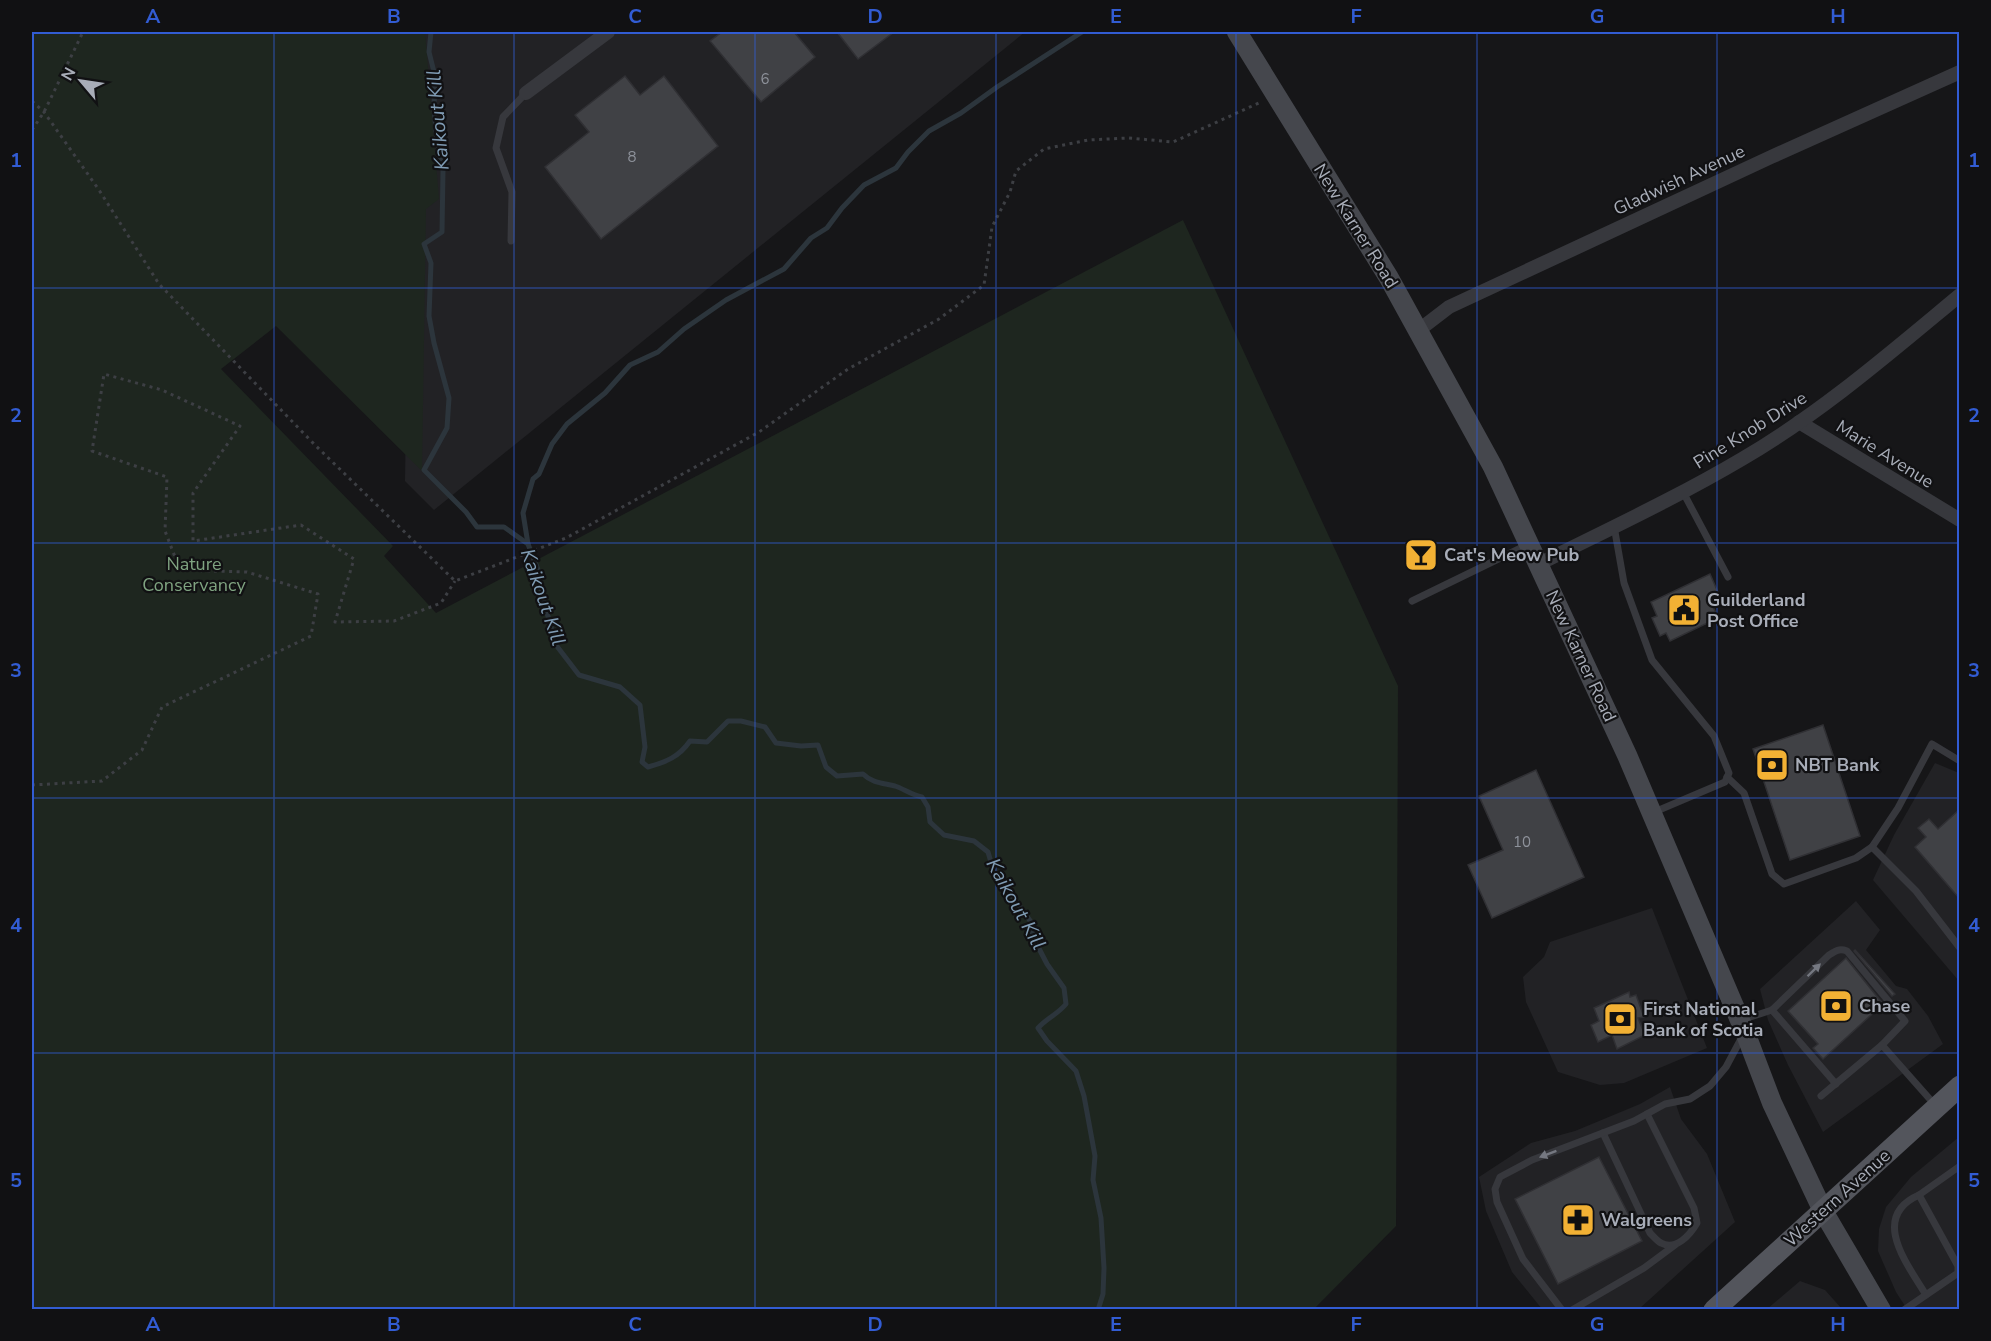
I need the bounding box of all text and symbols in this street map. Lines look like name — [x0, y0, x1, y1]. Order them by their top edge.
text: A — [146, 3, 161, 30]
text: B — [387, 3, 401, 30]
text: C — [628, 3, 642, 30]
text: D — [867, 3, 883, 30]
text: E — [1110, 3, 1122, 30]
text: F — [1350, 3, 1362, 30]
text: G — [1590, 3, 1604, 30]
text: H — [1830, 3, 1846, 30]
north arrow — [51, 51, 111, 111]
text: N — [56, 64, 81, 85]
water label: Kaikout Kill — [420, 68, 456, 171]
house number: 6 — [760, 69, 770, 89]
street label: Gladwish Avenue — [1609, 139, 1749, 221]
text: 1 — [10, 147, 22, 174]
house number: 8 — [627, 147, 637, 167]
text: 1 — [1968, 147, 1980, 174]
street label: New Karner Road — [1308, 159, 1404, 293]
street label: Pine Knob Drive — [1689, 386, 1811, 474]
text: 2 — [10, 402, 22, 429]
text: 2 — [1968, 402, 1980, 429]
street label: Marie Avenue — [1832, 414, 1938, 494]
bar icon: Cat's Meow Pub — [1403, 537, 1439, 573]
place label: Cat's Meow Pub — [1444, 543, 1579, 567]
water label: Kaikout Kill — [514, 545, 572, 649]
park label: Nature Conservancy — [142, 552, 246, 597]
street label: New Karner Road — [1540, 586, 1622, 726]
place label: Guilderland Post Office — [1707, 588, 1805, 633]
public building icon: Guilderland Post Office — [1666, 592, 1702, 628]
text: 3 — [10, 657, 22, 684]
text: 3 — [1968, 657, 1980, 684]
bank icon: NBT Bank — [1754, 747, 1790, 783]
place label: NBT Bank — [1795, 753, 1879, 777]
house number: 10 — [1513, 832, 1531, 852]
water label: Kaikout Kill — [980, 853, 1052, 955]
text: 4 — [10, 912, 22, 939]
text: 4 — [1968, 912, 1980, 939]
one-way arrow — [1807, 963, 1821, 977]
bank icon: Chase — [1818, 988, 1854, 1024]
place label: Chase — [1859, 994, 1910, 1018]
place label: First National Bank of Scotia — [1643, 997, 1763, 1042]
bank icon: First National Bank of Scotia — [1602, 1001, 1638, 1037]
street label: Western Avenue — [1779, 1144, 1895, 1252]
one-way arrow — [1539, 1150, 1557, 1159]
text: 5 — [10, 1167, 22, 1194]
text: 5 — [1968, 1167, 1980, 1194]
pharmacy icon: Walgreens — [1560, 1202, 1596, 1238]
place label: Walgreens — [1601, 1208, 1692, 1232]
text: A — [146, 1311, 161, 1338]
text: B — [387, 1311, 401, 1338]
text: C — [628, 1311, 642, 1338]
text: D — [867, 1311, 883, 1338]
text: E — [1110, 1311, 1122, 1338]
text: F — [1350, 1311, 1362, 1338]
text: G — [1590, 1311, 1604, 1338]
text: H — [1830, 1311, 1846, 1338]

